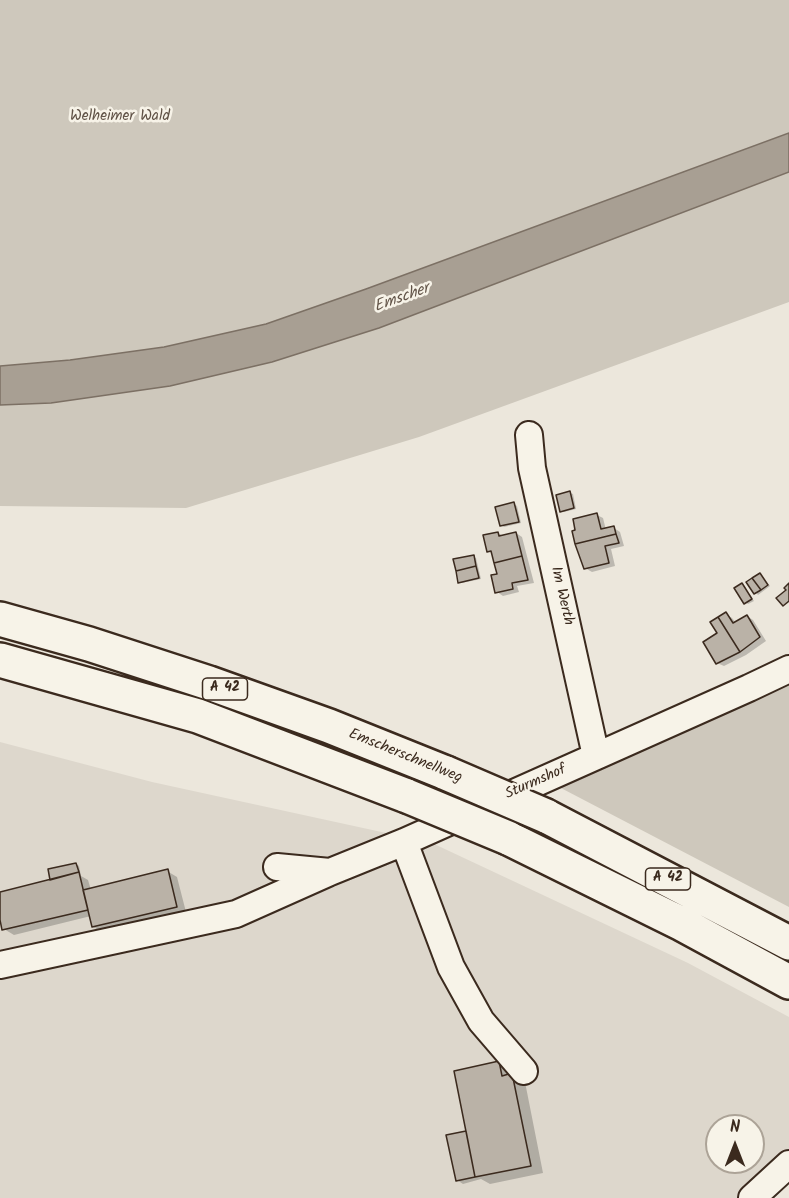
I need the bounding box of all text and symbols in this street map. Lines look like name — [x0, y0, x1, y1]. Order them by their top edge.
park label: Welheimer Wald — [70, 108, 170, 126]
water label: Emscher — [372, 280, 432, 318]
street label: Im Werth — [545, 565, 577, 627]
road number: A 42 — [202, 678, 248, 700]
street label: Emscherschnellweg — [346, 726, 464, 788]
street label: Sturmshof — [503, 762, 569, 804]
road number: A 42 — [646, 868, 690, 890]
north arrow — [705, 1114, 765, 1174]
text: N — [730, 1115, 740, 1140]

